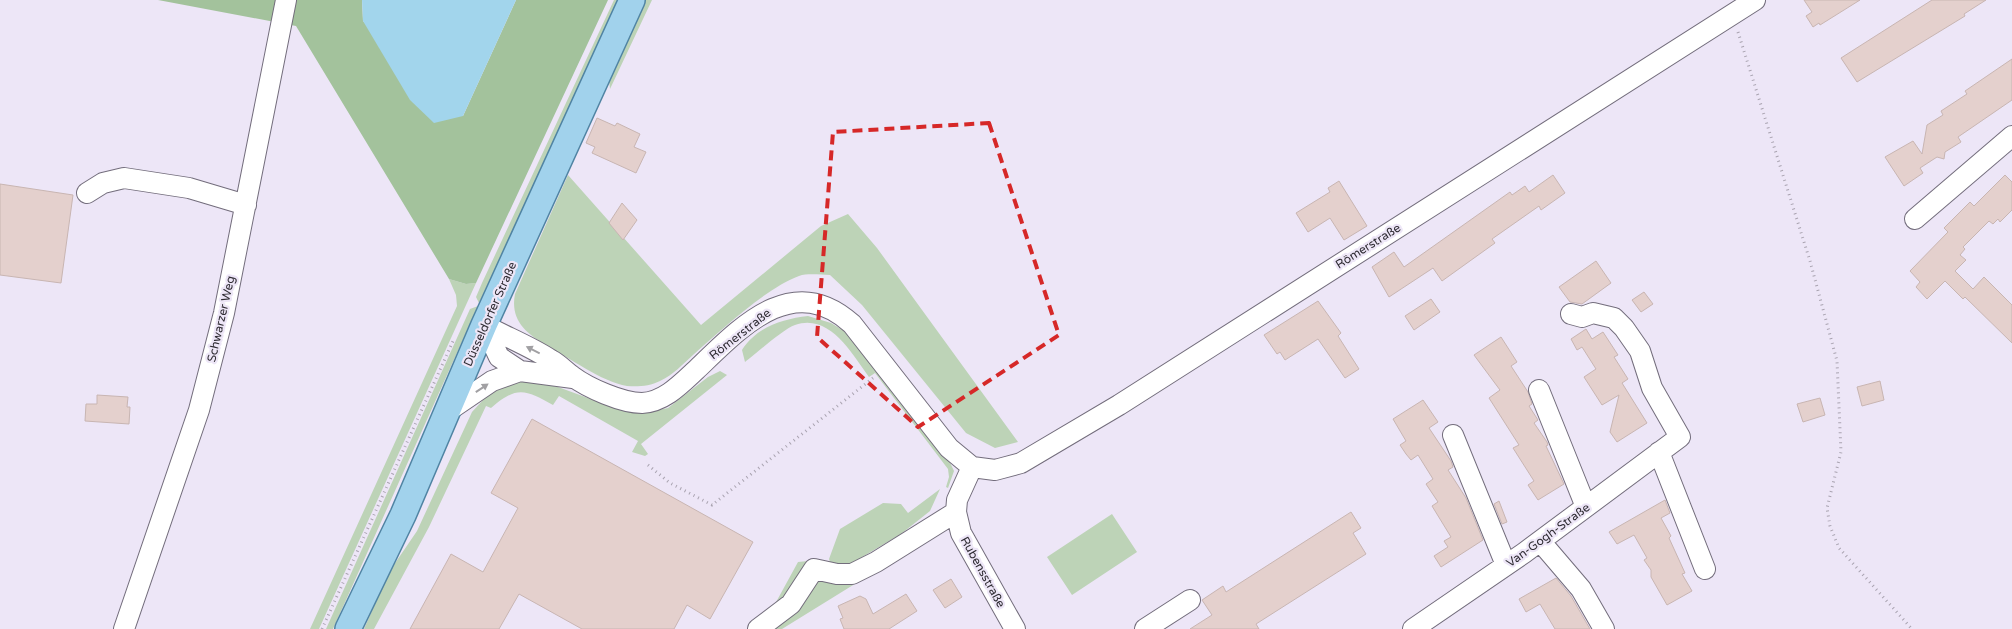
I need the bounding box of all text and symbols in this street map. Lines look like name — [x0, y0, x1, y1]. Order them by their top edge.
street label: Römerstraße — [1333, 220, 1403, 272]
street label: Düsseldorfer Straße — [461, 259, 519, 368]
street label: Schwarzer Weg — [204, 274, 238, 364]
street label: Römerstraße — [707, 306, 774, 362]
one-way arrow — [526, 346, 540, 354]
one-way arrow — [476, 383, 489, 393]
street label: Van-Gogh-Straße — [1504, 500, 1593, 570]
street label: Rubensstraße — [958, 534, 1008, 610]

